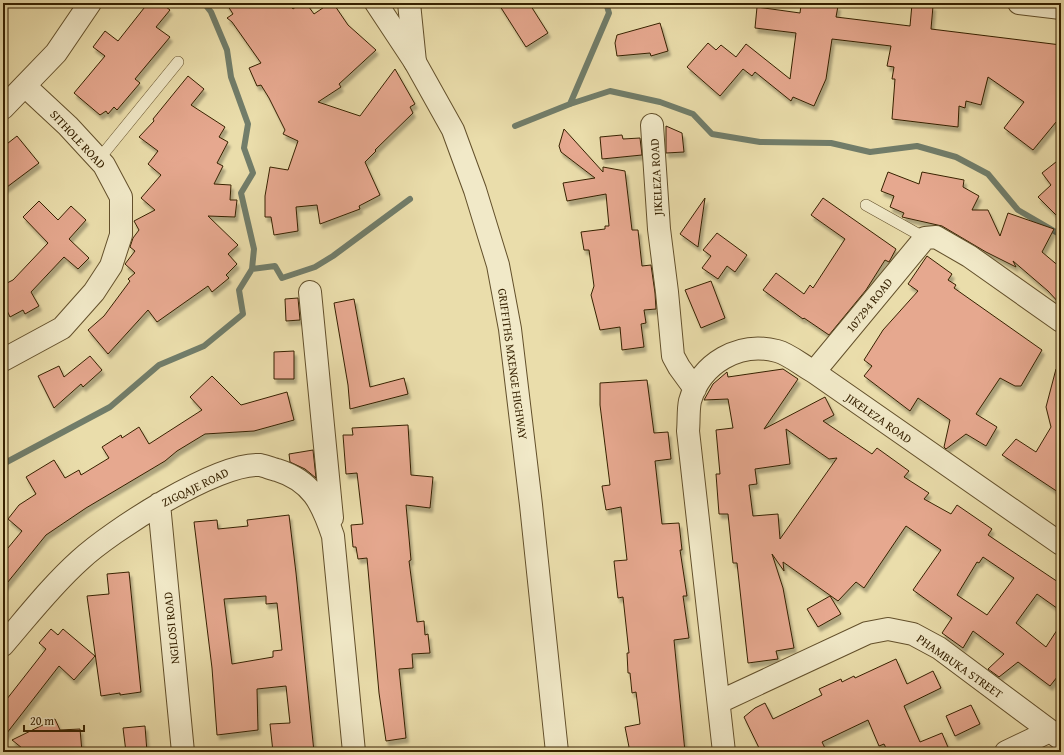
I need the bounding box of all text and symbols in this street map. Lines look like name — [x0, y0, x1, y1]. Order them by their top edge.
street label: SITHOLE ROAD — [46, 106, 110, 172]
street label: JIKELEZA ROAD — [645, 138, 667, 218]
street label: 107294 ROAD — [842, 274, 896, 336]
street label: GRIFFITHS MXENGE HIGHWAY — [494, 287, 532, 441]
street label: JIKELEZA ROAD — [841, 388, 916, 447]
street label: ZIGQAJE ROAD — [159, 463, 231, 511]
street label: NGILOSI ROAD — [159, 591, 183, 665]
street label: PHAMBUKA STREET — [914, 630, 1007, 702]
scale bar — [24, 707, 84, 733]
text: 20 m — [30, 712, 54, 729]

